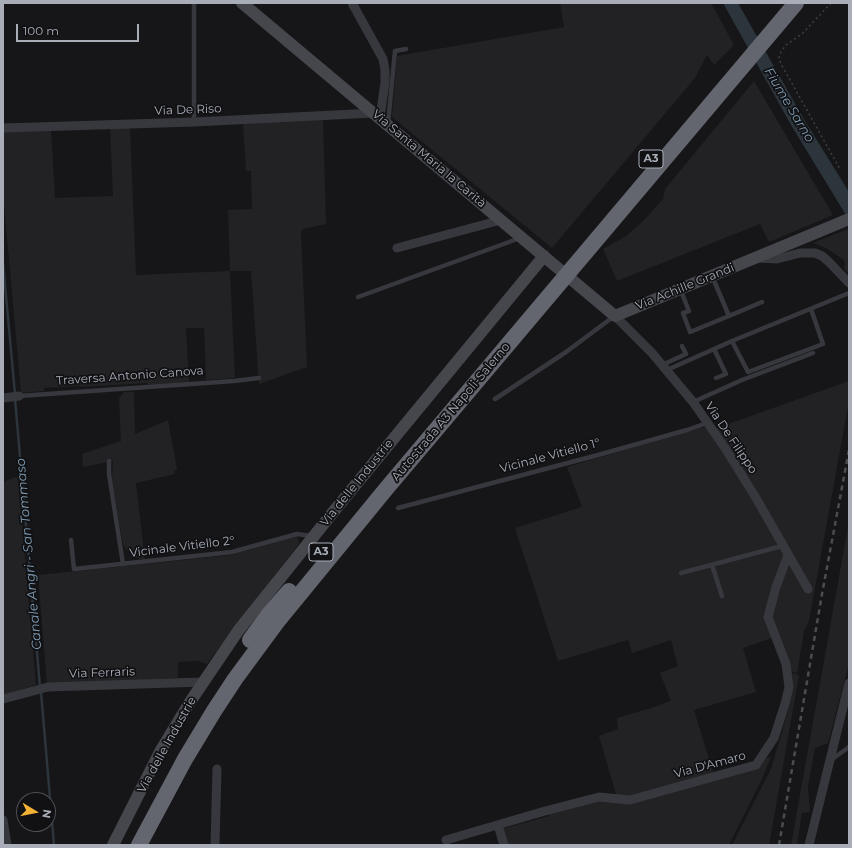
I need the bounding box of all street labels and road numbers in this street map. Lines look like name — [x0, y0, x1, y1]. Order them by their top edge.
street label: Via De Riso — [154, 102, 222, 118]
street label: Via Santa Maria la Carità — [369, 107, 489, 211]
road number: A3 — [639, 150, 663, 168]
street label: Via Achille Grandi — [634, 261, 736, 313]
street label: Autostrada A3 Napoli-Salerno — [389, 340, 513, 484]
street label: Traversa Antonio Canova — [56, 364, 204, 388]
street label: Via De Filippo — [702, 400, 760, 476]
street label: Vicinale Vitiello 1° — [498, 436, 602, 476]
street label: Via delle Industrie — [318, 437, 396, 529]
street label: Vicinale Vitiello 2° — [129, 533, 235, 561]
road number: A3 — [309, 543, 333, 561]
street label: Via Ferraris — [69, 665, 135, 681]
street label: Via delle Industrie — [135, 694, 199, 796]
street label: Via D'Amaro — [672, 748, 748, 782]

